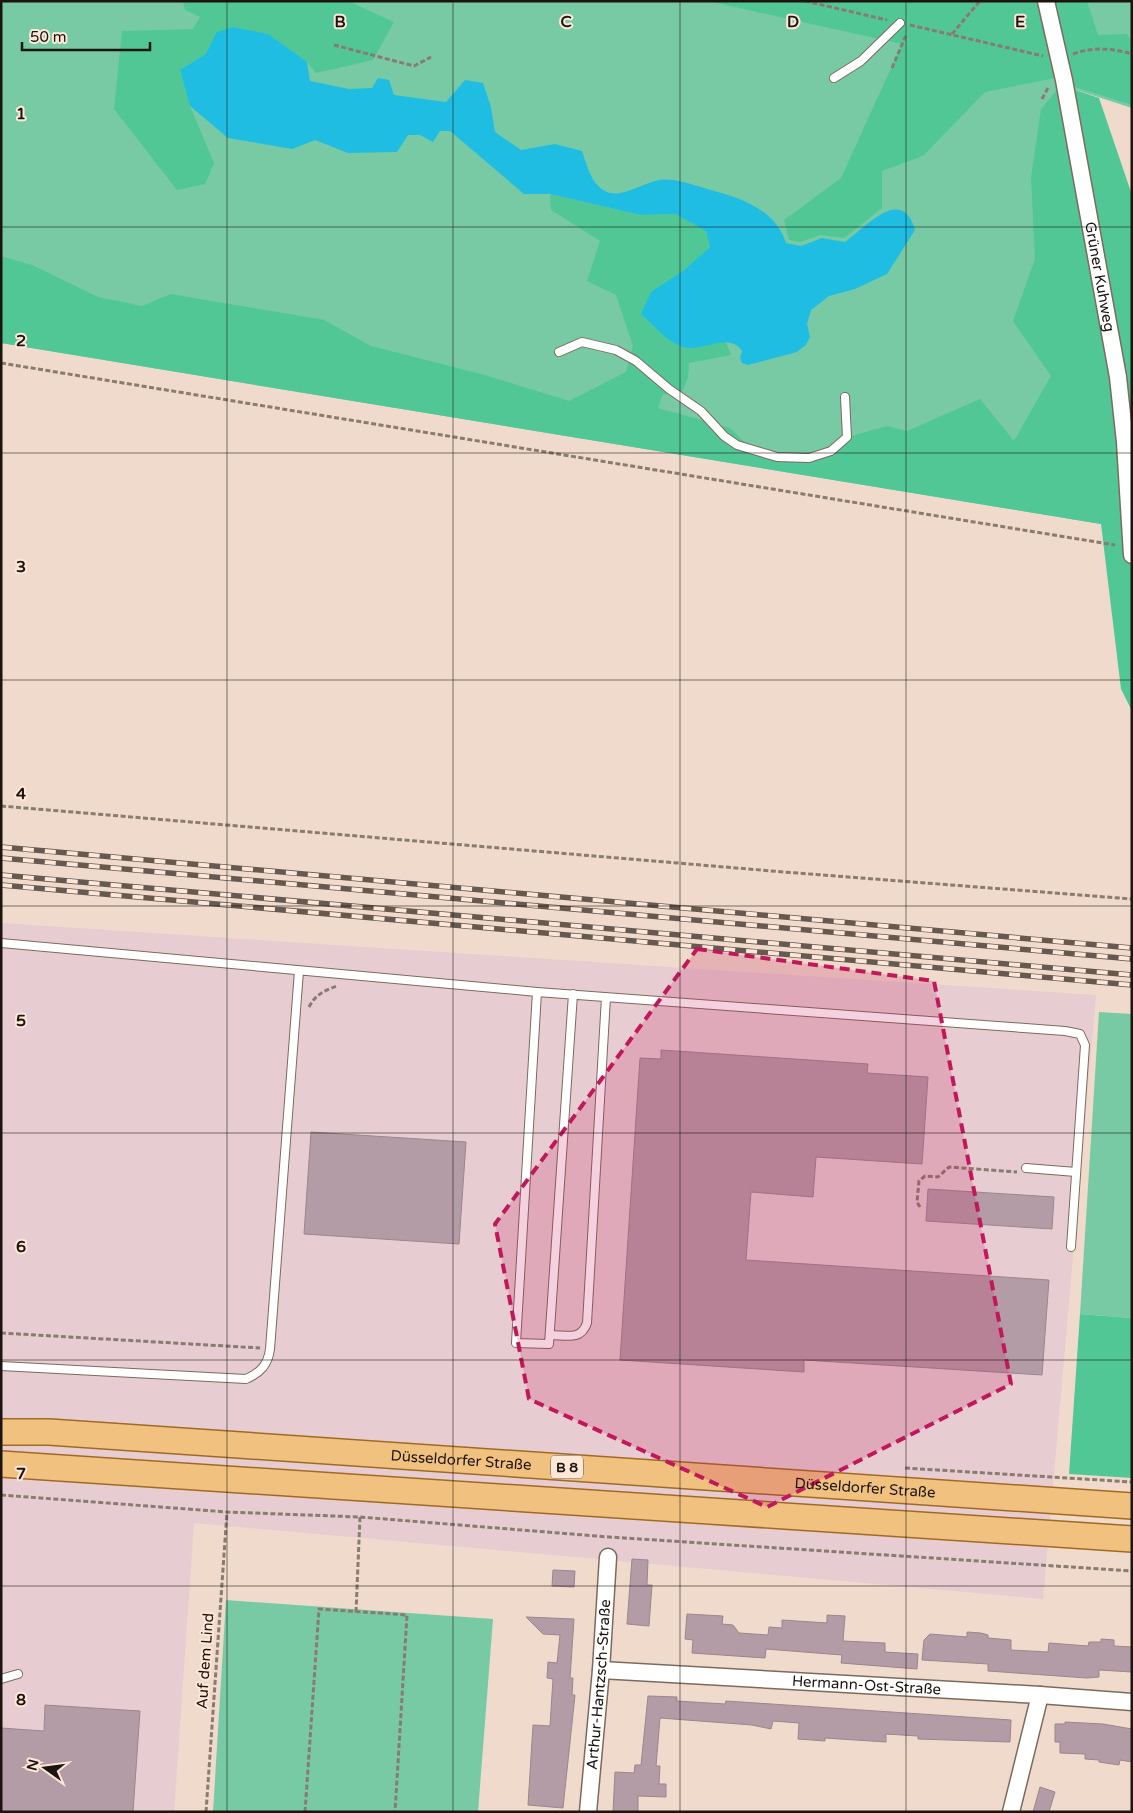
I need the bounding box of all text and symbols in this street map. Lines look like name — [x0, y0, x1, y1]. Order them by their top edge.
text: B — [334, 12, 346, 32]
text: C — [560, 12, 572, 32]
text: D — [787, 12, 799, 32]
text: E — [1015, 12, 1025, 32]
scale bar — [22, 20, 150, 52]
text: 50 m — [30, 28, 67, 46]
text: 1 — [16, 104, 26, 124]
street label: Grüner Kuhweg — [1081, 220, 1119, 333]
text: 2 — [16, 331, 26, 351]
text: 3 — [16, 557, 26, 577]
text: 4 — [16, 784, 26, 804]
text: 5 — [16, 1011, 26, 1031]
text: 6 — [16, 1237, 26, 1257]
street label: Düsseldorfer Straße — [390, 1446, 532, 1474]
road number: B 8 — [551, 1455, 583, 1478]
text: 7 — [16, 1464, 26, 1484]
street label: Düsseldorfer Straße — [794, 1474, 936, 1502]
street label: Arthur-Hantzsch-Straße — [583, 1599, 614, 1771]
street label: Auf dem Lind — [193, 1612, 217, 1710]
street label: Hermann-Ost-Straße — [792, 1672, 942, 1698]
text: 8 — [16, 1690, 26, 1710]
north arrow — [20, 1743, 70, 1793]
text: N — [23, 1757, 42, 1772]

